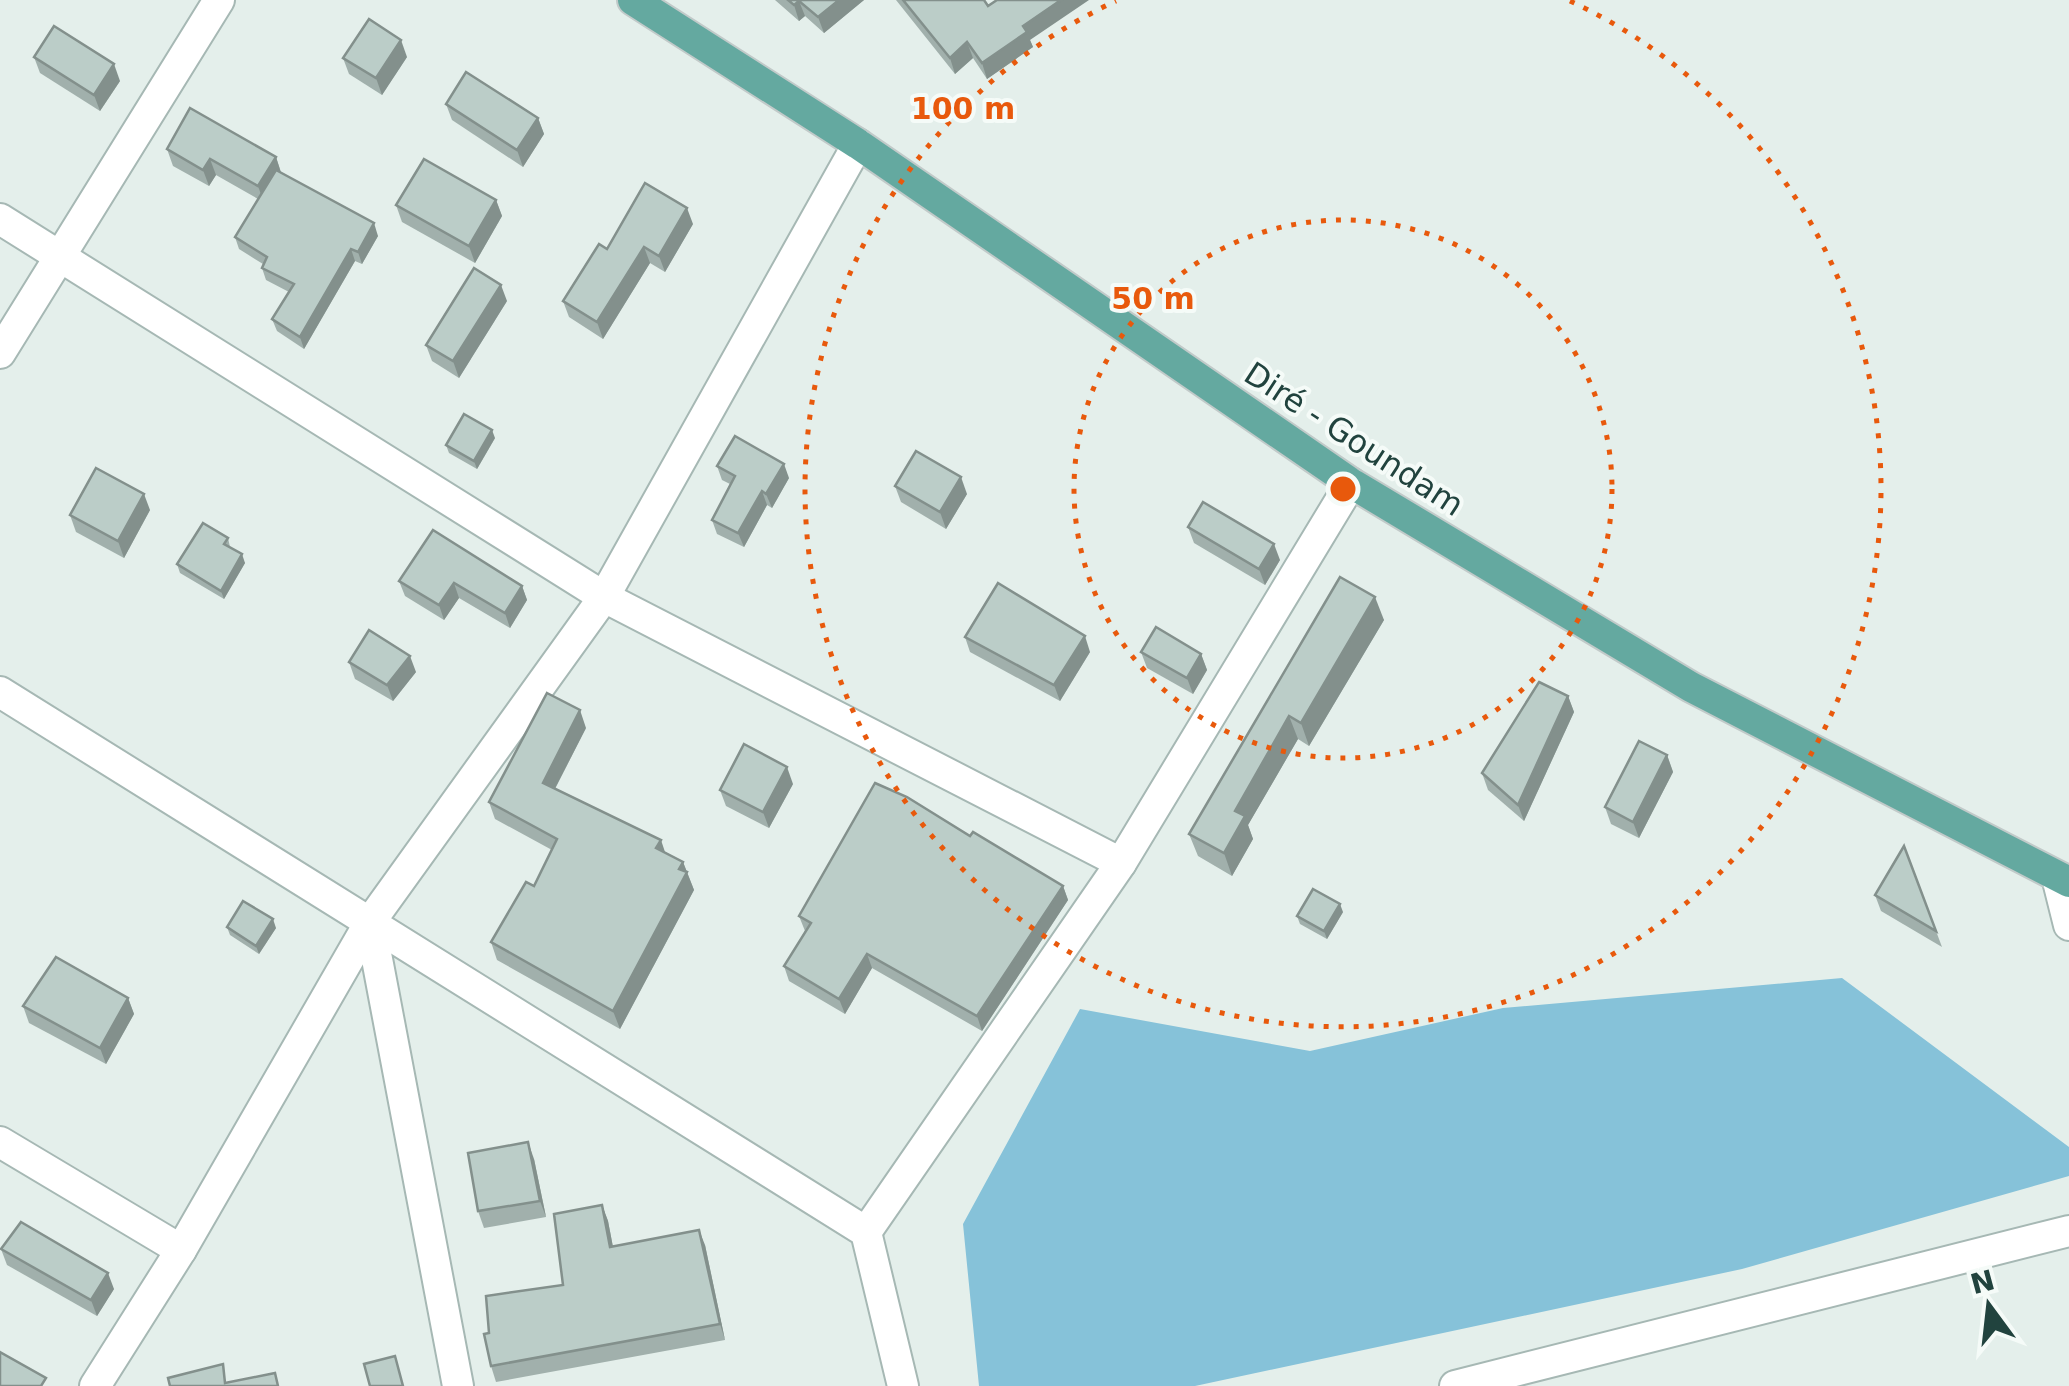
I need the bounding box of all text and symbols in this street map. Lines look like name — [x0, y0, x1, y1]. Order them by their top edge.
text: 100 m — [911, 91, 1015, 126]
text: 50 m — [1111, 281, 1195, 316]
street label: Diré - Goundam — [1237, 354, 1471, 524]
centre of rings — [1325, 471, 1361, 507]
north arrow — [1939, 1256, 2039, 1356]
text: N — [1967, 1263, 1998, 1301]

